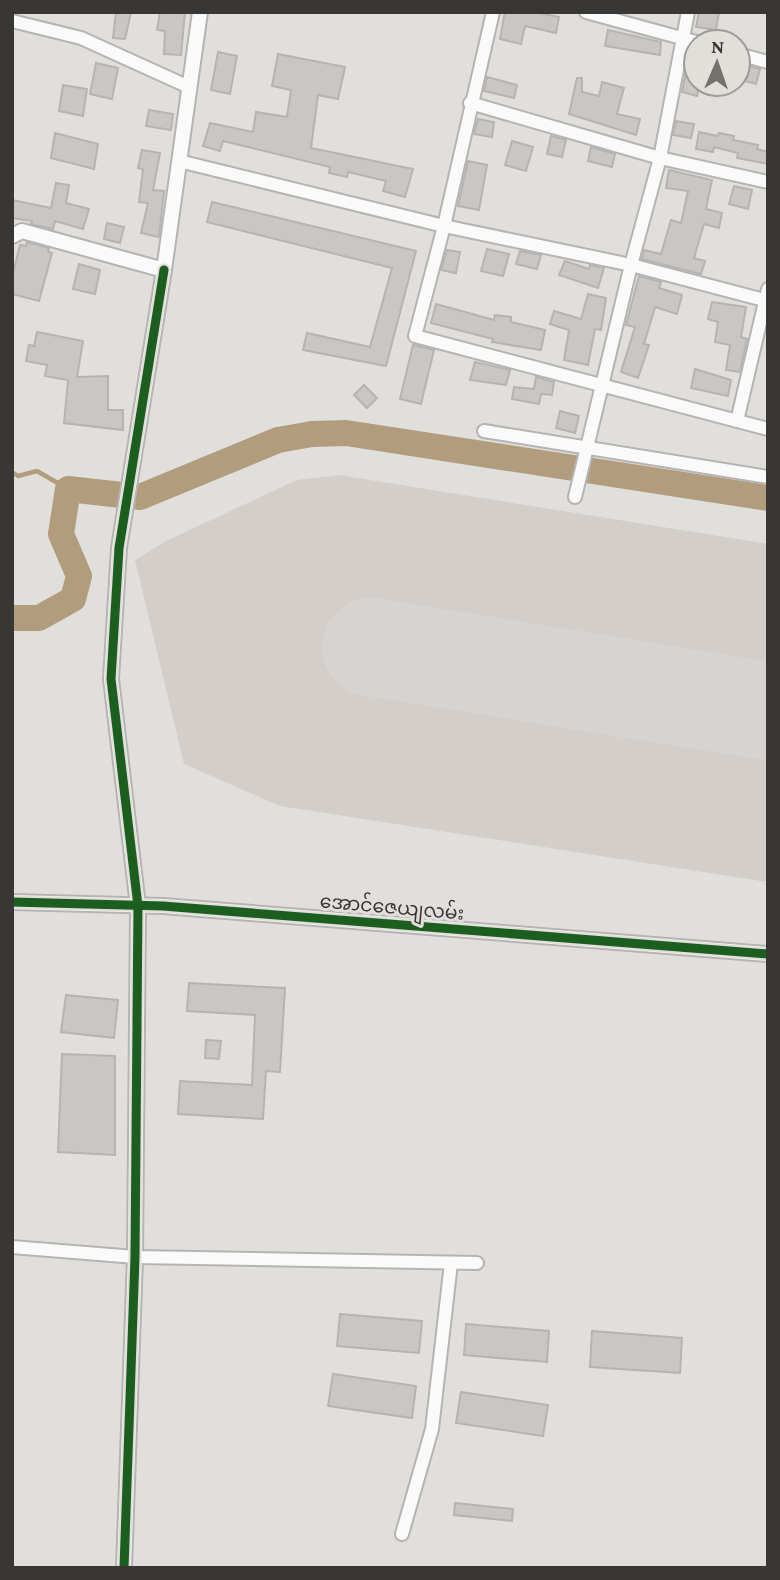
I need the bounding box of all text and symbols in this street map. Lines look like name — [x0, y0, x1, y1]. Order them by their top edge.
north arrow — [682, 28, 752, 98]
text: N — [711, 36, 724, 57]
street label: အောင်ဇေယျလမ်း — [318, 886, 465, 929]

